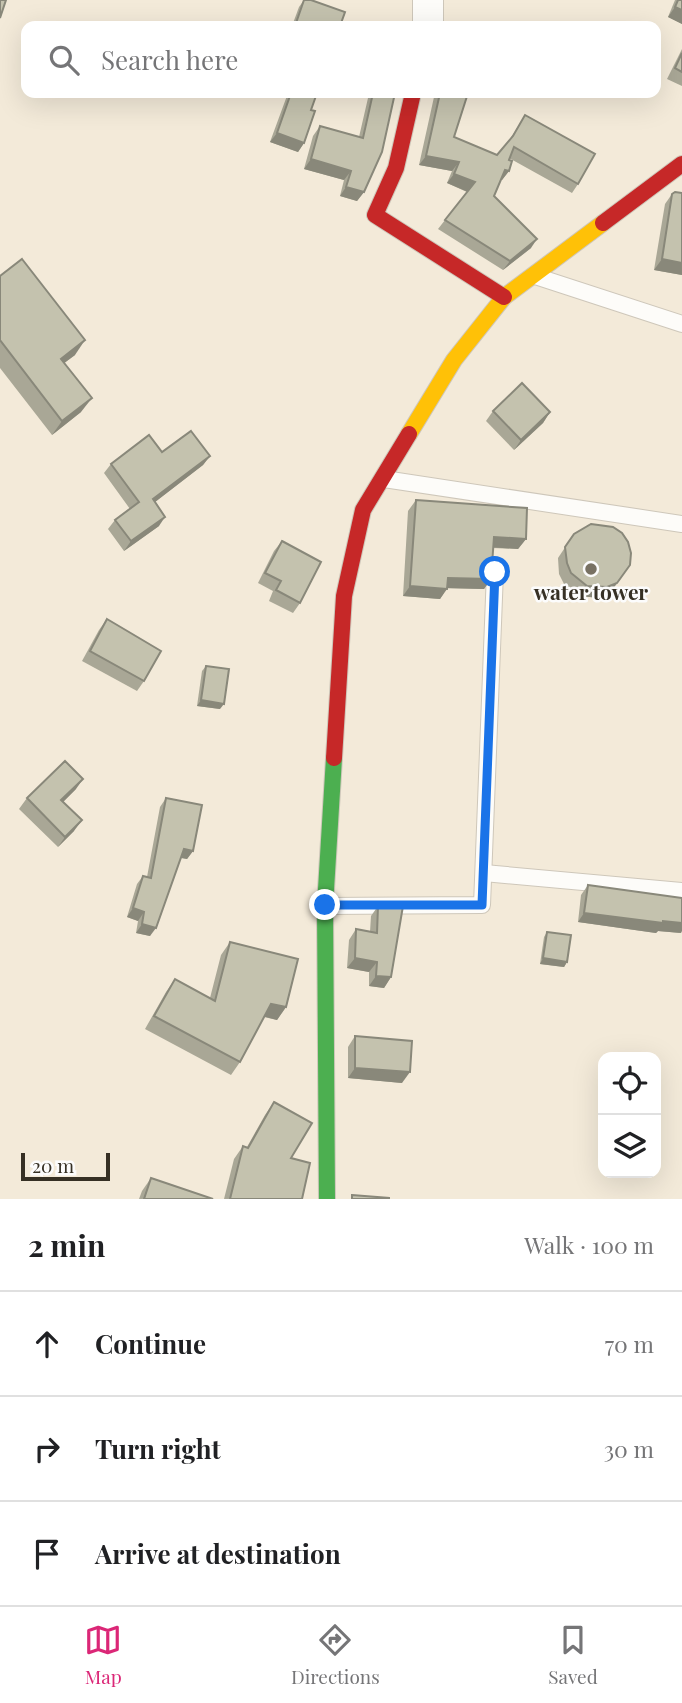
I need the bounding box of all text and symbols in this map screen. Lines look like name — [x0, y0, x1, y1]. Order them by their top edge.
search box — [21, 21, 661, 98]
icon: search — [45, 41, 83, 79]
text: Search here — [101, 42, 238, 77]
route start — [479, 556, 510, 587]
marker: water tower — [583, 561, 599, 577]
place label: water tower — [533, 577, 648, 605]
route end — [309, 889, 340, 920]
map controls — [598, 1052, 661, 1178]
button: locate — [598, 1052, 661, 1115]
button: layers — [598, 1115, 661, 1178]
scale bar — [21, 1150, 110, 1182]
text: 20 m — [32, 1152, 74, 1178]
text: 2 min — [28, 1225, 105, 1265]
text: Walk · 100 m — [524, 1229, 654, 1260]
icon: ahead — [28, 1325, 66, 1363]
text: Continue — [95, 1326, 206, 1361]
text: 70 m — [605, 1328, 654, 1359]
icon: right — [28, 1430, 66, 1468]
text: Turn right — [95, 1431, 221, 1466]
text: 30 m — [604, 1433, 654, 1464]
icon: arrive — [28, 1535, 66, 1573]
text: Arrive at destination — [95, 1536, 341, 1571]
tab: Map — [84, 1621, 122, 1689]
tab: Directions — [291, 1621, 380, 1689]
tab: Saved — [548, 1621, 598, 1689]

